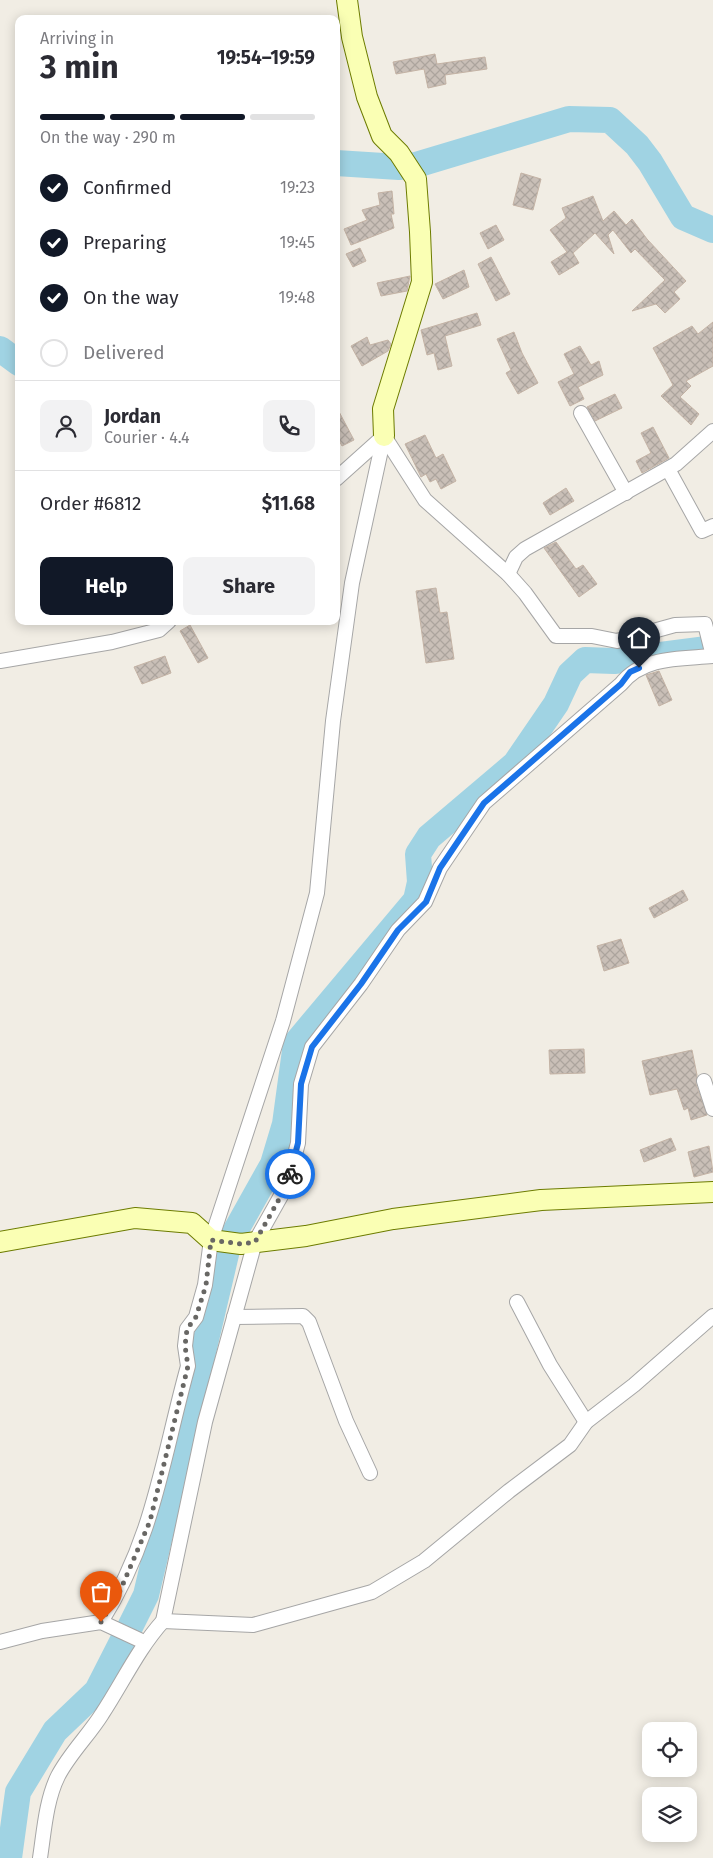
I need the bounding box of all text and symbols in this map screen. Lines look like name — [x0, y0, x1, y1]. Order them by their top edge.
text: Arriving in — [40, 29, 114, 48]
text: 19:54–19:59 — [217, 46, 315, 69]
text: 3 min — [40, 48, 119, 86]
text: On the way · 290 m — [40, 128, 176, 147]
icon: check — [40, 174, 68, 202]
text: Confirmed — [83, 176, 172, 199]
text: 19:23 — [280, 178, 315, 197]
icon: check — [40, 229, 68, 257]
text: Preparing — [83, 231, 166, 254]
text: 19:45 — [280, 233, 315, 252]
icon: check — [40, 284, 68, 312]
text: On the way — [83, 286, 179, 309]
text: 19:48 — [279, 288, 315, 307]
text: Delivered — [83, 341, 165, 364]
button: person — [40, 400, 92, 452]
button: phone — [263, 400, 315, 452]
text: Jordan — [104, 405, 161, 428]
text: Courier · 4.4 — [104, 428, 190, 447]
text: Order #6812 — [40, 492, 142, 515]
text: $11.68 — [262, 492, 315, 515]
button: Help — [40, 557, 173, 615]
button: Share — [183, 557, 315, 615]
pin — [618, 617, 660, 668]
icon: home — [625, 624, 653, 652]
courier — [265, 1149, 315, 1199]
icon: bike — [276, 1160, 304, 1188]
pin — [80, 1571, 122, 1622]
icon: bag — [87, 1578, 115, 1606]
map controls — [642, 1722, 697, 1842]
button: locate — [642, 1722, 697, 1777]
button: layers — [642, 1787, 697, 1842]

